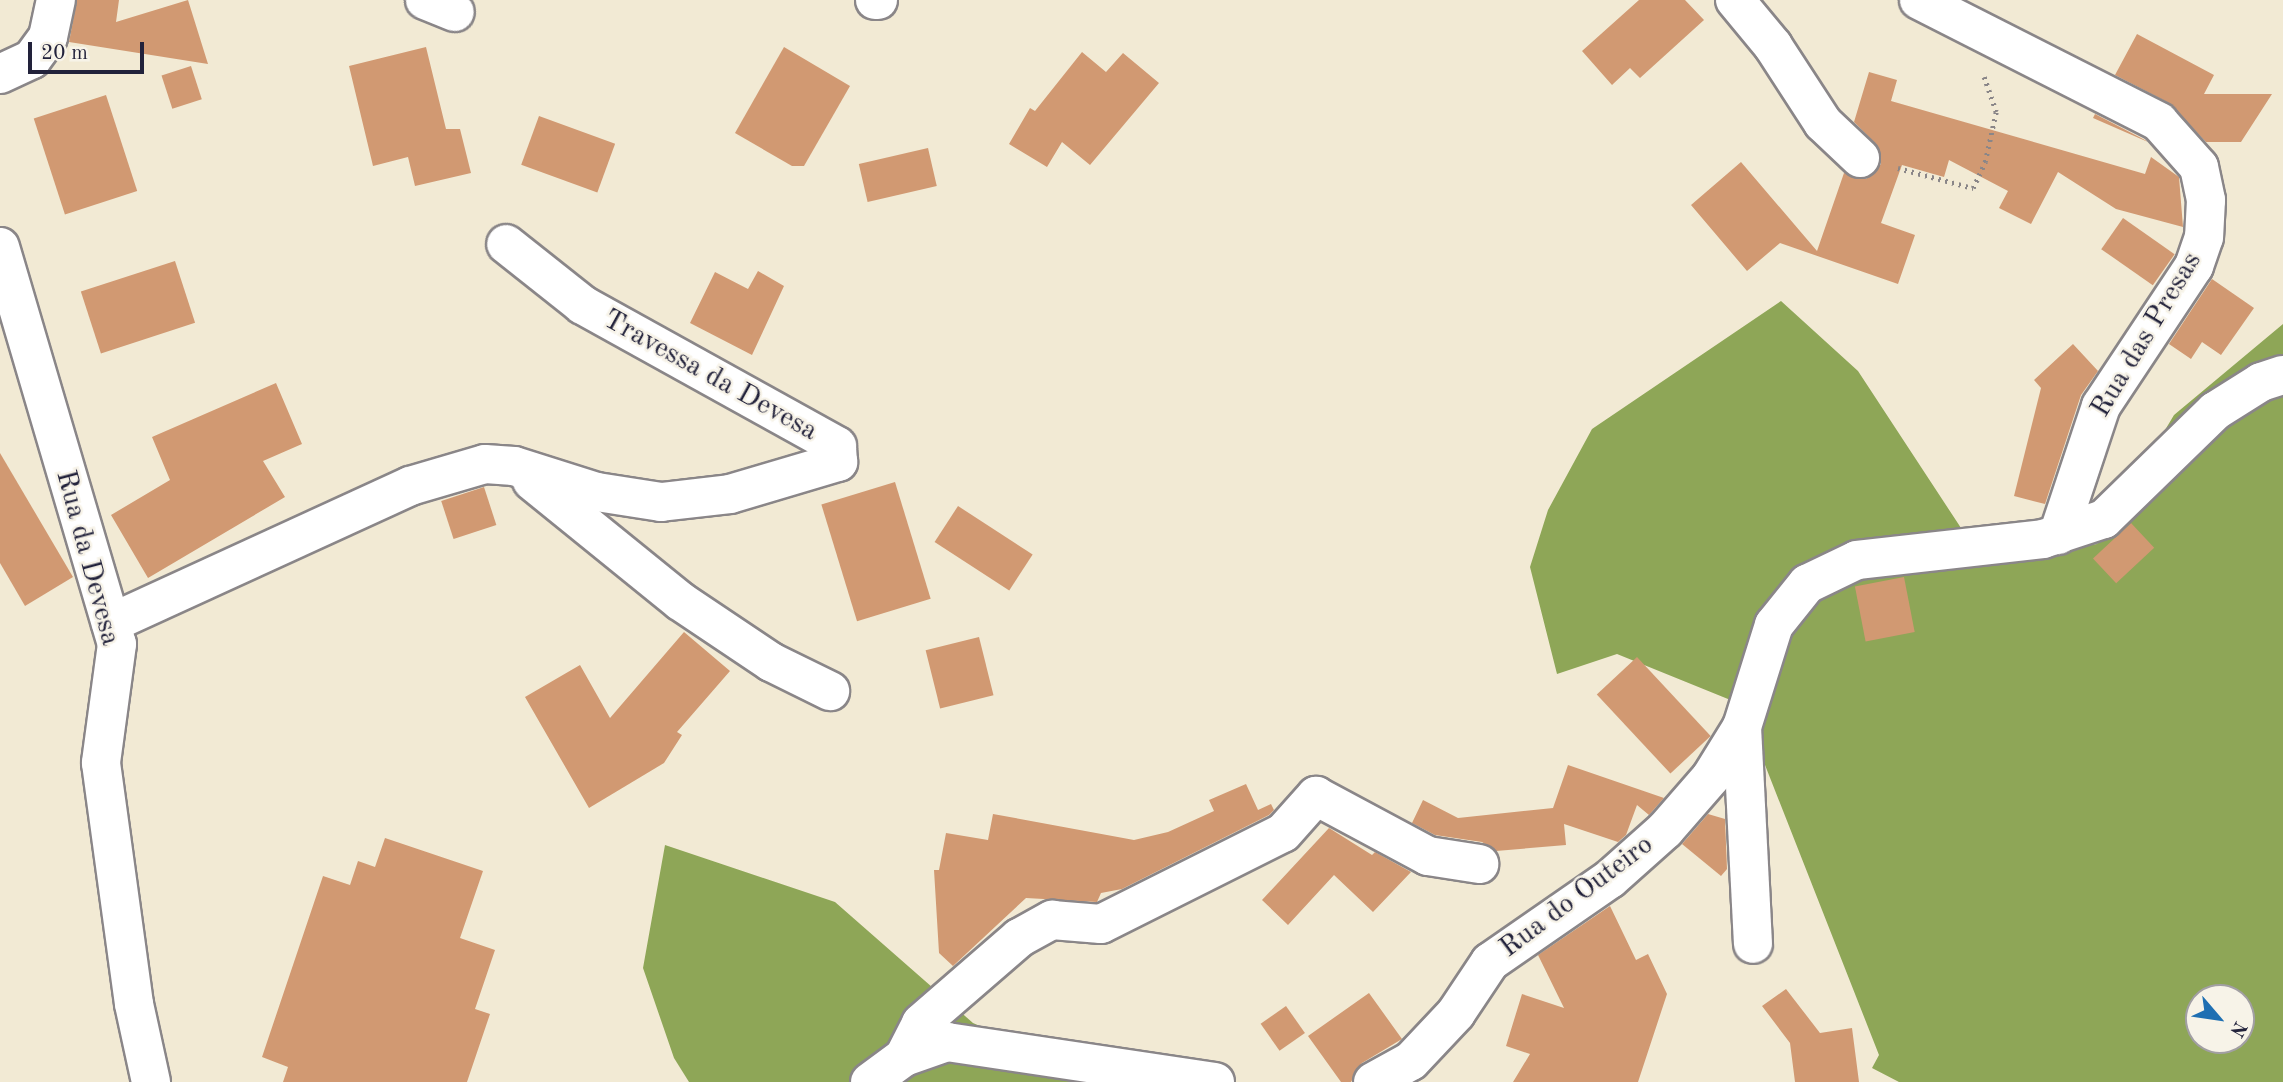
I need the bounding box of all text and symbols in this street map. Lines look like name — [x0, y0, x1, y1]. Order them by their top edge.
scale bar — [32, 28, 147, 72]
text: 20 m — [41, 43, 88, 64]
street label: Rua das Presas — [2085, 246, 2209, 424]
street label: Travessa da Devesa — [597, 303, 823, 449]
street label: Rua da Devesa — [47, 467, 127, 649]
street label: Rua do Outeiro — [1494, 828, 1660, 966]
north arrow — [2185, 984, 2255, 1054]
text: N — [2225, 1017, 2249, 1039]

